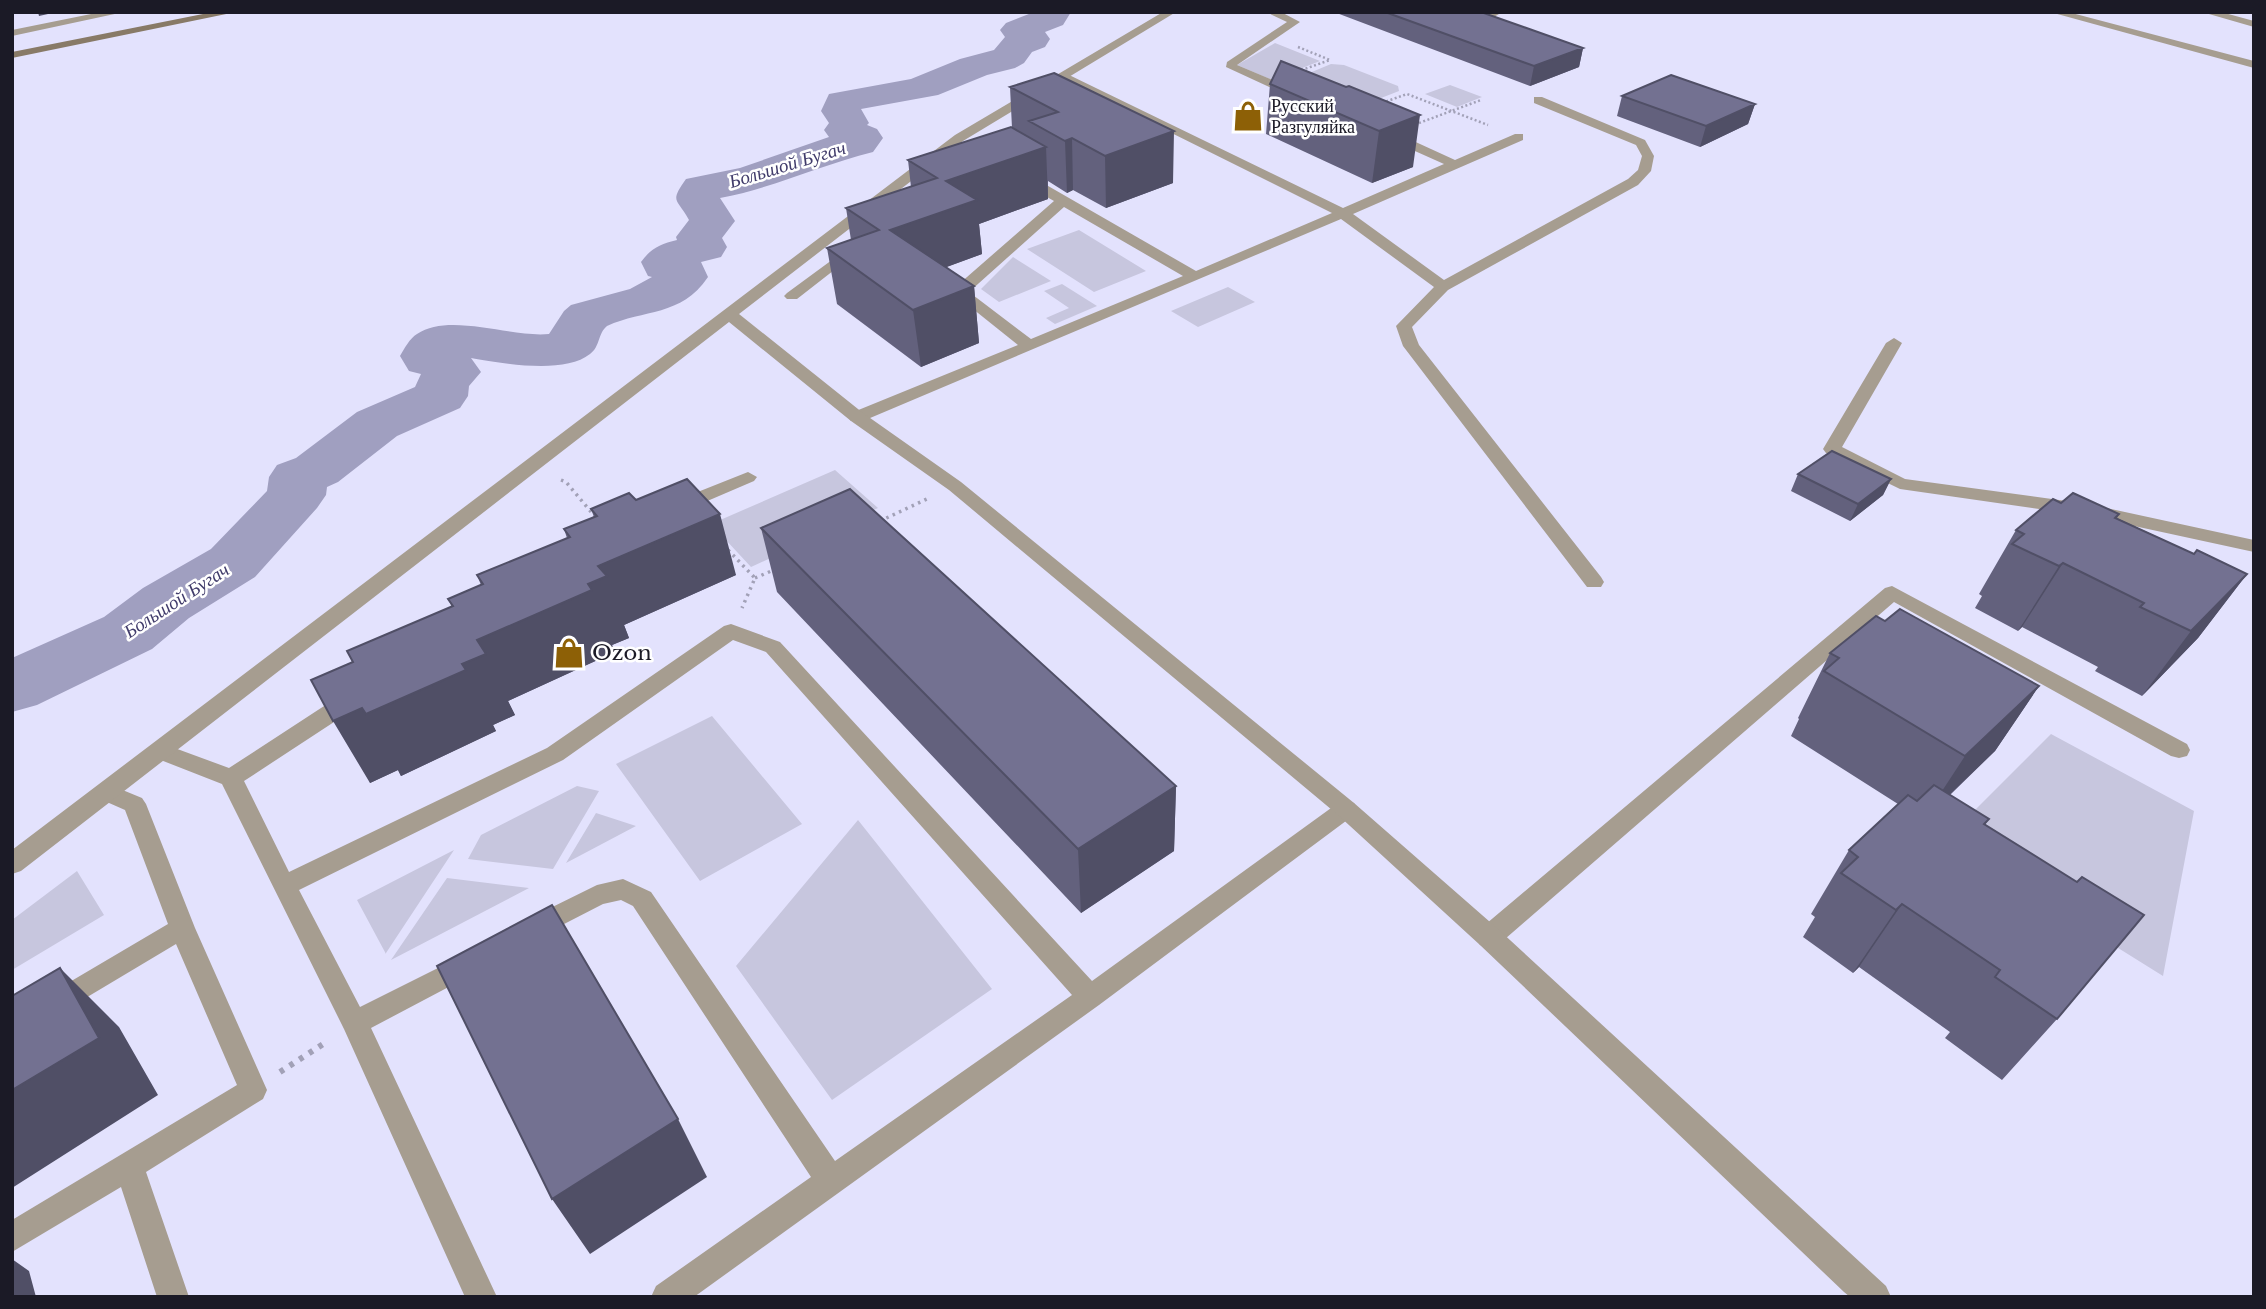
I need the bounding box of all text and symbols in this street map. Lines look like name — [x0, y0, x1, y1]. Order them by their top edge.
place label: Русский Разгуляйка — [1271, 95, 1355, 138]
shop icon: Русский Разгуляйка — [1231, 99, 1265, 133]
water label: Большой Бугач — [725, 136, 848, 193]
water label: Большой Бугач — [118, 558, 233, 644]
shop icon: Ozon — [552, 636, 586, 670]
place label: Ozon — [592, 640, 652, 666]

